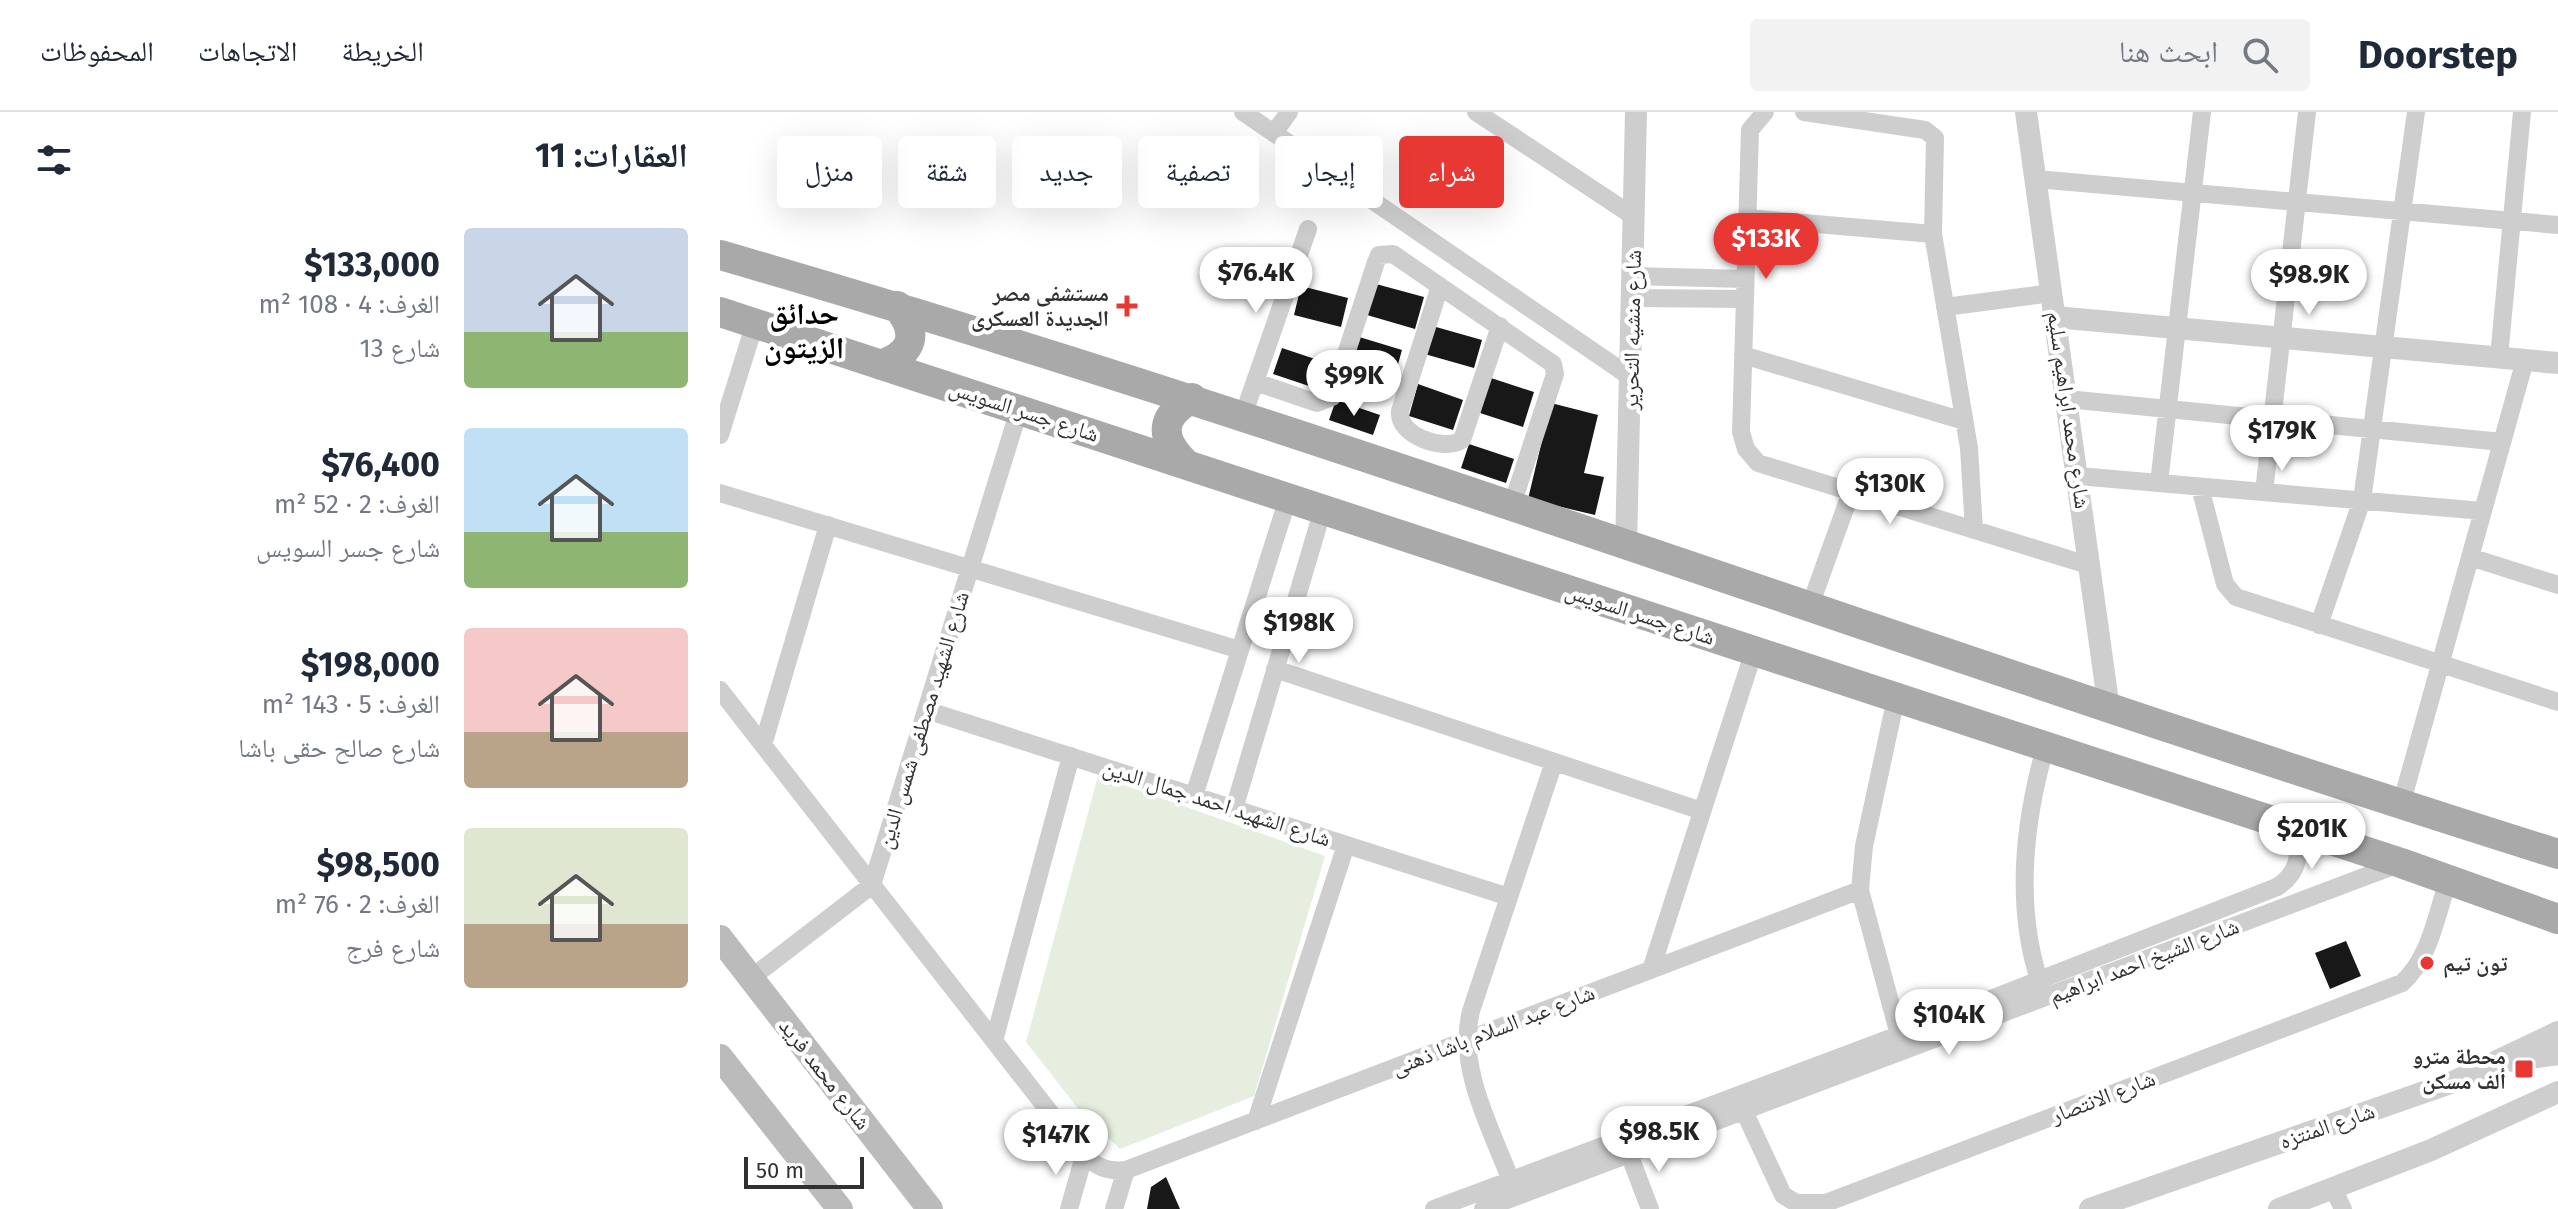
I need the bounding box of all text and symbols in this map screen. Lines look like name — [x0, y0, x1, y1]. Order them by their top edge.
search box — [1750, 19, 2310, 91]
text: Doorstep — [2358, 32, 2518, 78]
icon: search — [2238, 33, 2282, 77]
text: ابحث هنا — [2119, 34, 2218, 70]
text: المحفوظات — [40, 35, 154, 68]
text: الاتجاهات — [198, 35, 297, 68]
text: الخريطة — [341, 35, 424, 68]
text: العقارات: 11 — [535, 135, 688, 176]
chip: منزل — [777, 136, 882, 208]
chip: شقة — [898, 136, 996, 208]
chip: جديد — [1012, 136, 1122, 208]
chip: تصفية — [1138, 136, 1259, 208]
chip: إيجار — [1275, 136, 1383, 208]
chip: شراء — [1399, 136, 1504, 208]
icon: filters — [32, 138, 76, 182]
pin: $133K — [1710, 213, 1822, 281]
text: $133K — [1732, 223, 1800, 254]
text: $133,000 — [304, 244, 440, 285]
pin: $76.4K — [1191, 247, 1321, 315]
pin: $98.9K — [2244, 249, 2374, 317]
street label: شارع منشيه التحرير — [1617, 250, 1647, 411]
text: $76.4K — [1218, 257, 1294, 288]
text: $98.9K — [2269, 259, 2349, 290]
icon: home — [528, 260, 624, 356]
place label: مستشفى مصر الجديدة العسكرى — [971, 280, 1109, 332]
text: الغرف: 4 · 108 m² — [258, 289, 440, 320]
marker: مستشفى مصر الجديدة العسكرى — [1116, 295, 1138, 317]
district label: حدائق الزيتون — [764, 296, 844, 366]
street label: شارع محمد ابراهيم سليم — [2041, 310, 2096, 511]
text: شارع 13 — [359, 333, 440, 364]
pin: $99K — [1307, 350, 1401, 418]
text: $99K — [1324, 360, 1384, 391]
street label: شارع جسر السويس — [946, 374, 1102, 448]
pin: $179K — [2226, 405, 2338, 473]
text: $179K — [2248, 415, 2316, 446]
text: $76,400 — [321, 444, 440, 485]
pin: $130K — [1834, 458, 1946, 526]
icon: home — [528, 460, 624, 556]
text: $130K — [1855, 468, 1925, 499]
text: الغرف: 2 · 52 m² — [274, 489, 440, 520]
text: شارع جسر السويس — [256, 533, 440, 564]
street label: شارع جسر السويس — [1562, 577, 1718, 651]
street label: شارع الشهيد مصطفى شمس الدين — [871, 588, 975, 852]
pin: $198K — [1243, 597, 1355, 665]
text: $198K — [1263, 607, 1335, 638]
text: $198,000 — [301, 644, 440, 685]
icon: home — [528, 660, 624, 756]
text: الغرف: 5 · 143 m² — [262, 689, 440, 720]
text: شارع صالح حقى باشا — [238, 733, 440, 764]
street label: شارع الشهيد احمد جمال الدين — [1100, 753, 1334, 853]
pin: $201K — [2256, 803, 2368, 871]
text: $201K — [2277, 813, 2347, 844]
text: $98,500 — [317, 844, 440, 885]
icon: home — [528, 860, 624, 956]
text: الغرف: 2 · 76 m² — [275, 889, 440, 920]
street label: شارع الشيخ احمد ابراهيم — [2045, 912, 2243, 1011]
text: شارع فرج — [346, 933, 440, 964]
place label: تون تيم — [2443, 950, 2508, 978]
marker: تون تيم — [2418, 954, 2436, 972]
street label: شارع عبد السلام باشا ذهنى — [1388, 979, 1599, 1082]
pin: $104K — [1893, 989, 2005, 1057]
text: $104K — [1913, 999, 1985, 1030]
street label: شارع محمد فريد — [773, 1013, 877, 1135]
place label: محطة مترو ألف مسكن — [2412, 1043, 2506, 1095]
marker: محطة مترو ألف مسكن — [2513, 1058, 2535, 1080]
street label: شارع الانتصار — [2046, 1065, 2159, 1130]
street label: شارع المنتزه — [2276, 1097, 2378, 1155]
pin: $98.5K — [1594, 1106, 1724, 1174]
pin: $147K — [1000, 1109, 1112, 1177]
text: $98.5K — [1619, 1116, 1699, 1147]
text: $147K — [1022, 1119, 1090, 1150]
scale bar — [744, 1153, 864, 1189]
text: 50 m — [756, 1157, 804, 1184]

